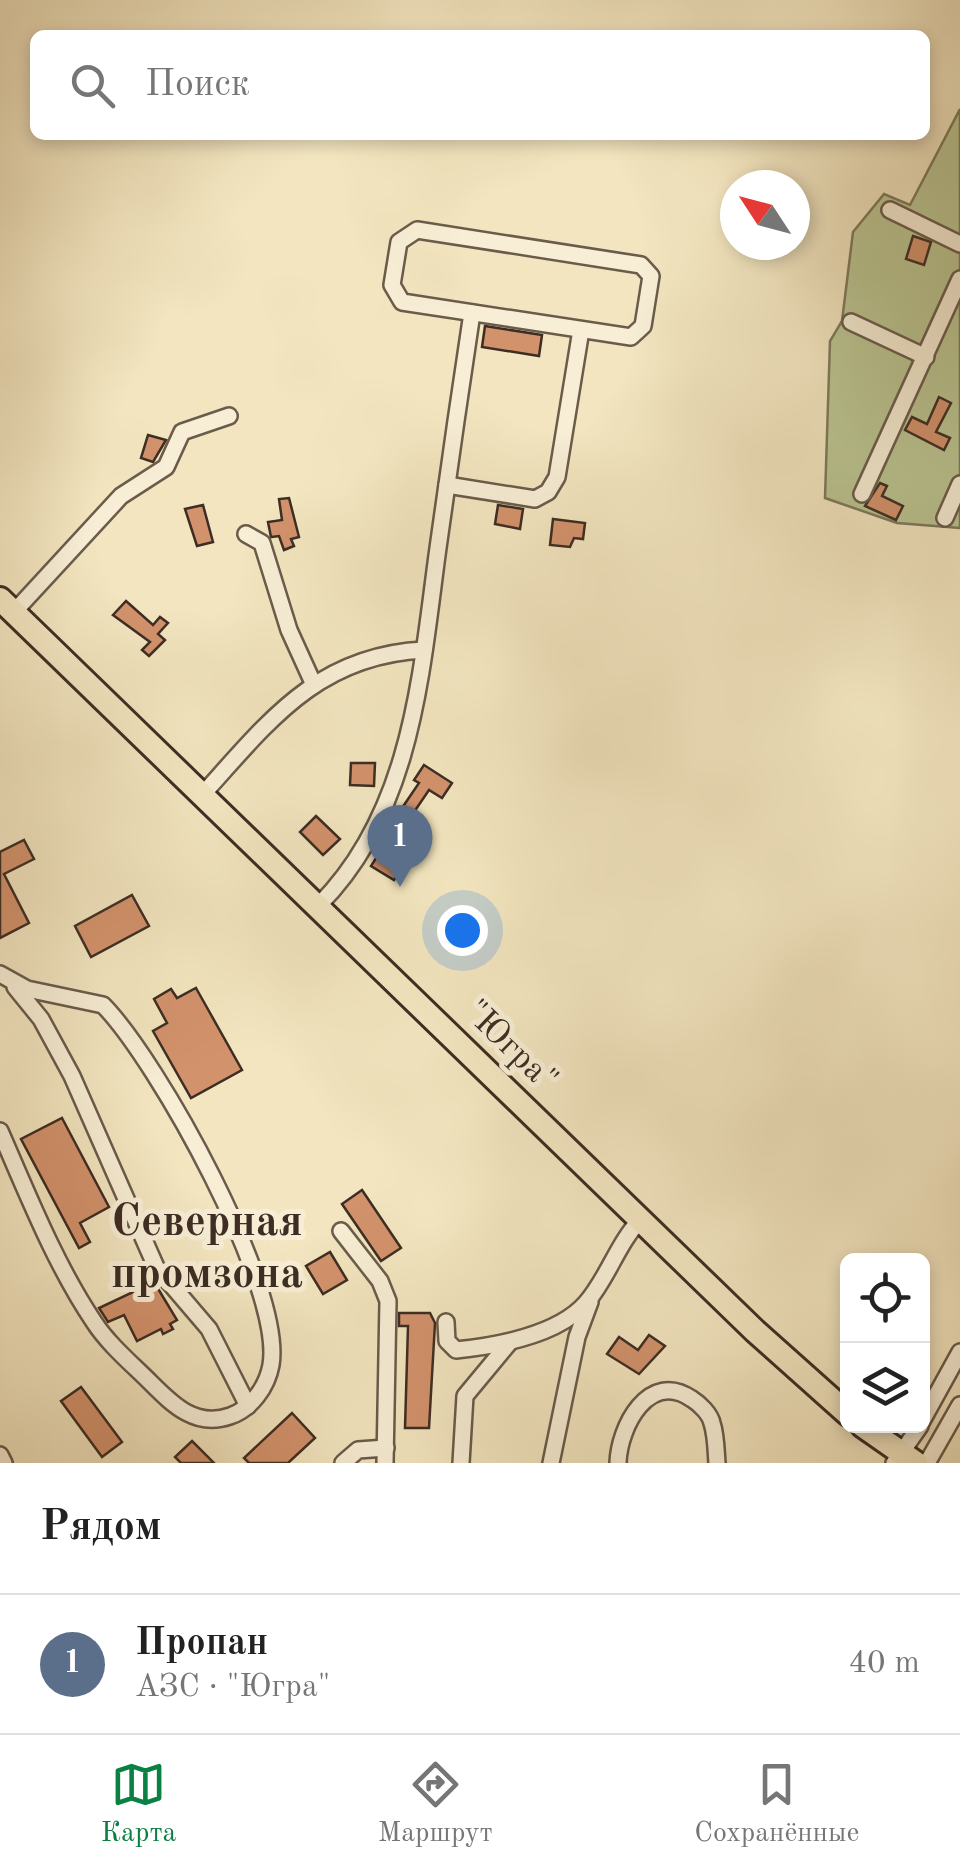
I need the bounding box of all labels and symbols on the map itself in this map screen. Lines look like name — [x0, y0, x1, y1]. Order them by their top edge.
north arrow — [720, 170, 810, 260]
pin: 1 — [368, 804, 432, 887]
your location — [437, 905, 488, 956]
street label: "Югра" — [457, 995, 563, 1099]
district label: Северная промзона — [111, 1201, 303, 1298]

